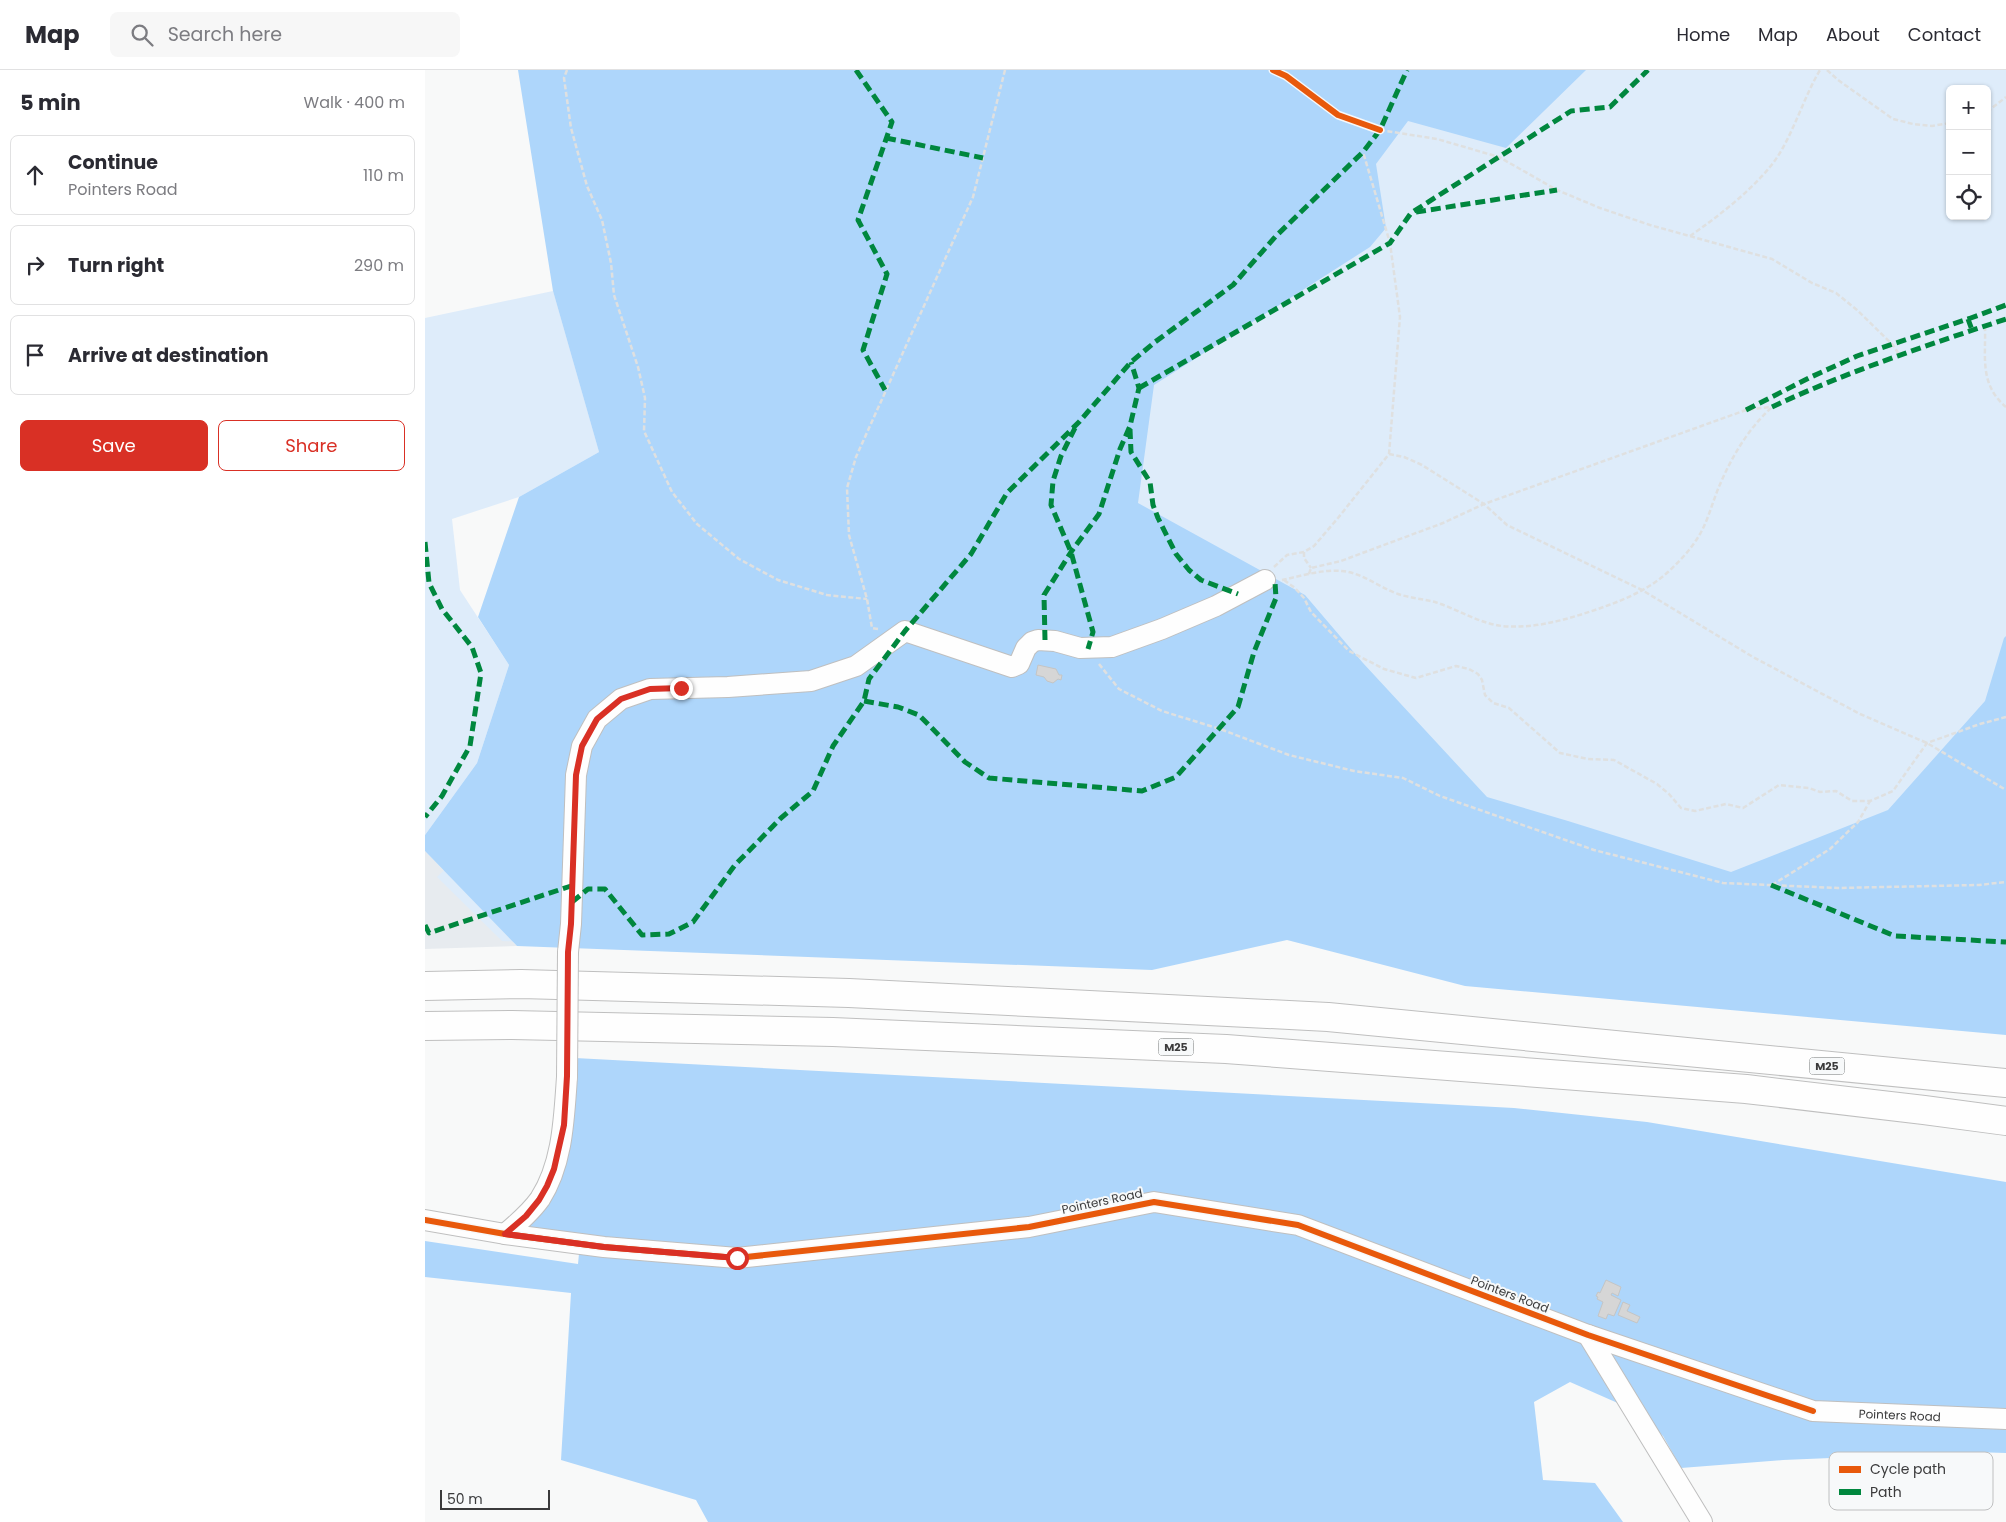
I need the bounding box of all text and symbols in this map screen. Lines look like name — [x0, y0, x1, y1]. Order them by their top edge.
search box — [110, 12, 460, 57]
text: Map — [25, 18, 80, 51]
icon: search — [128, 21, 156, 49]
text: Search here — [168, 21, 282, 48]
text: Home — [1676, 22, 1730, 47]
text: Map — [1758, 22, 1798, 47]
text: About — [1826, 22, 1880, 47]
text: Contact — [1908, 22, 1981, 47]
map controls — [1946, 85, 1991, 220]
button: + — [1946, 85, 1991, 130]
text: 5 min — [20, 88, 81, 117]
text: Walk · 400 m — [304, 91, 405, 114]
button: − — [1946, 130, 1991, 175]
text: Continue — [68, 149, 158, 176]
icon: ahead — [21, 161, 49, 189]
text: 110 m — [363, 164, 404, 187]
button: locate — [1946, 175, 1991, 220]
text: Pointers Road — [68, 178, 178, 201]
icon: right — [21, 251, 49, 279]
text: Turn right — [68, 252, 164, 279]
text: 290 m — [354, 254, 404, 277]
icon: arrive — [21, 341, 49, 369]
text: Arrive at destination — [68, 342, 269, 369]
button: Save — [20, 420, 208, 471]
button: Share — [218, 420, 405, 471]
route end — [670, 677, 693, 700]
road number: M25 — [1159, 1039, 1193, 1056]
road number: M25 — [1809, 1058, 1845, 1074]
street label: Pointers Road — [1060, 1184, 1144, 1218]
route start — [726, 1247, 749, 1270]
street label: Pointers Road — [1469, 1271, 1551, 1317]
street label: Pointers Road — [1858, 1404, 1941, 1425]
legend — [1829, 1452, 1993, 1510]
text: Cycle path — [1870, 1459, 1946, 1479]
text: Path — [1870, 1482, 1902, 1502]
scale bar — [440, 1487, 550, 1510]
text: 50 m — [447, 1489, 483, 1509]

